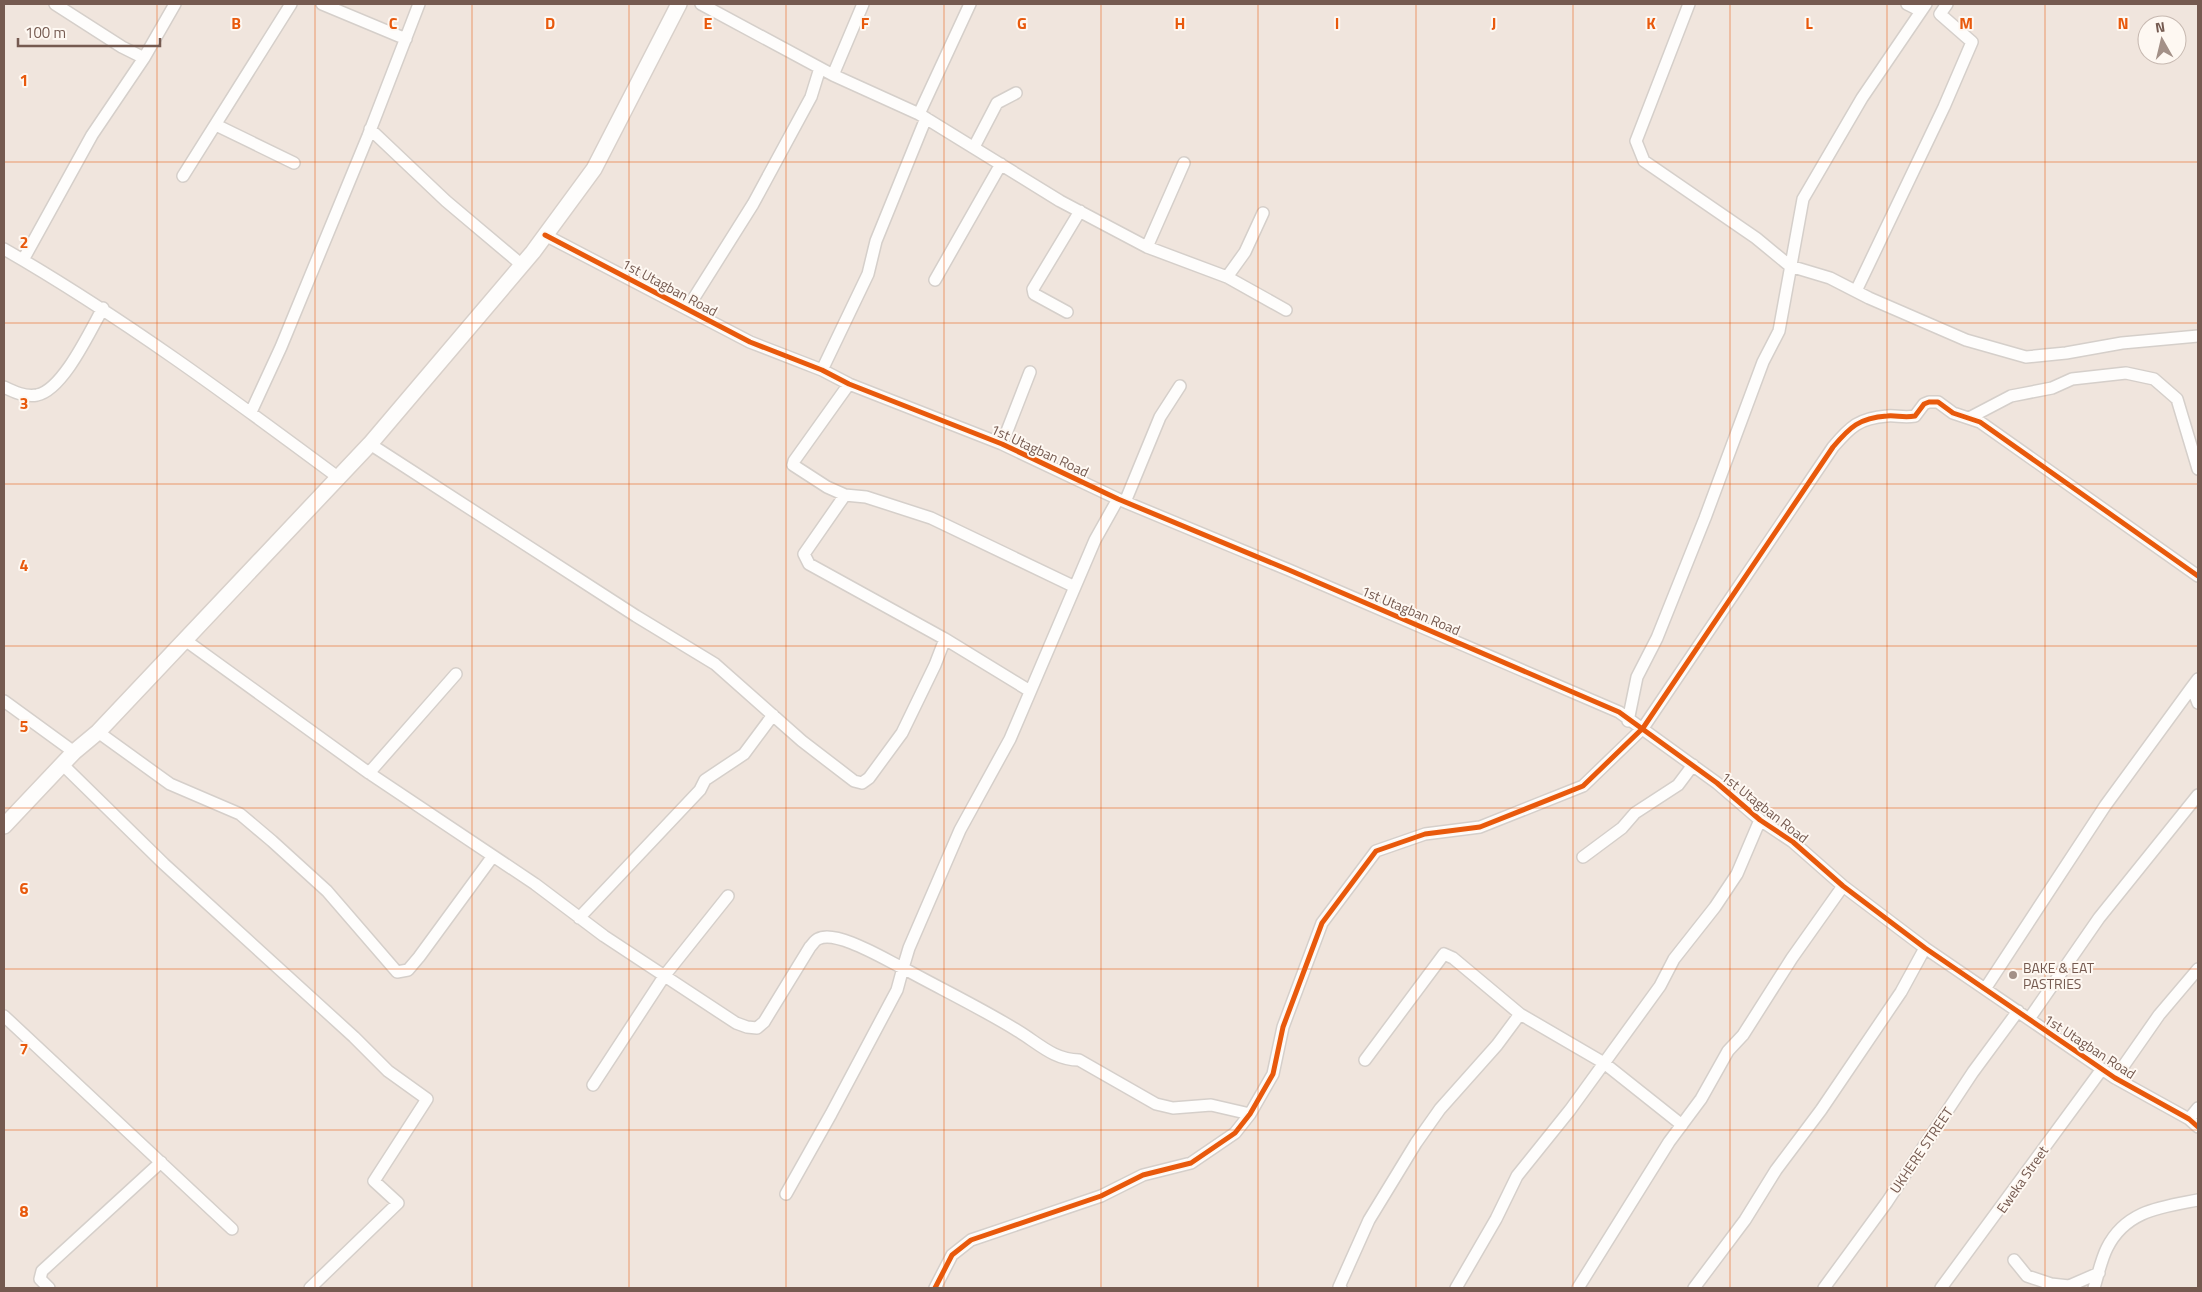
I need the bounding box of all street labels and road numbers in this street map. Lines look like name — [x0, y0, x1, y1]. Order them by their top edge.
street label: 1st Utagban Road — [618, 253, 722, 321]
street label: 1st Utagban Road — [988, 418, 1092, 482]
street label: 1st Utagban Road — [1358, 580, 1464, 640]
street label: 1st Utagban Road — [1717, 766, 1813, 848]
street label: 1st Utagban Road — [2040, 1008, 2140, 1084]
street label: UKHERE STREET — [1884, 1102, 1958, 1197]
street label: Eweka Street — [1991, 1141, 2053, 1217]

